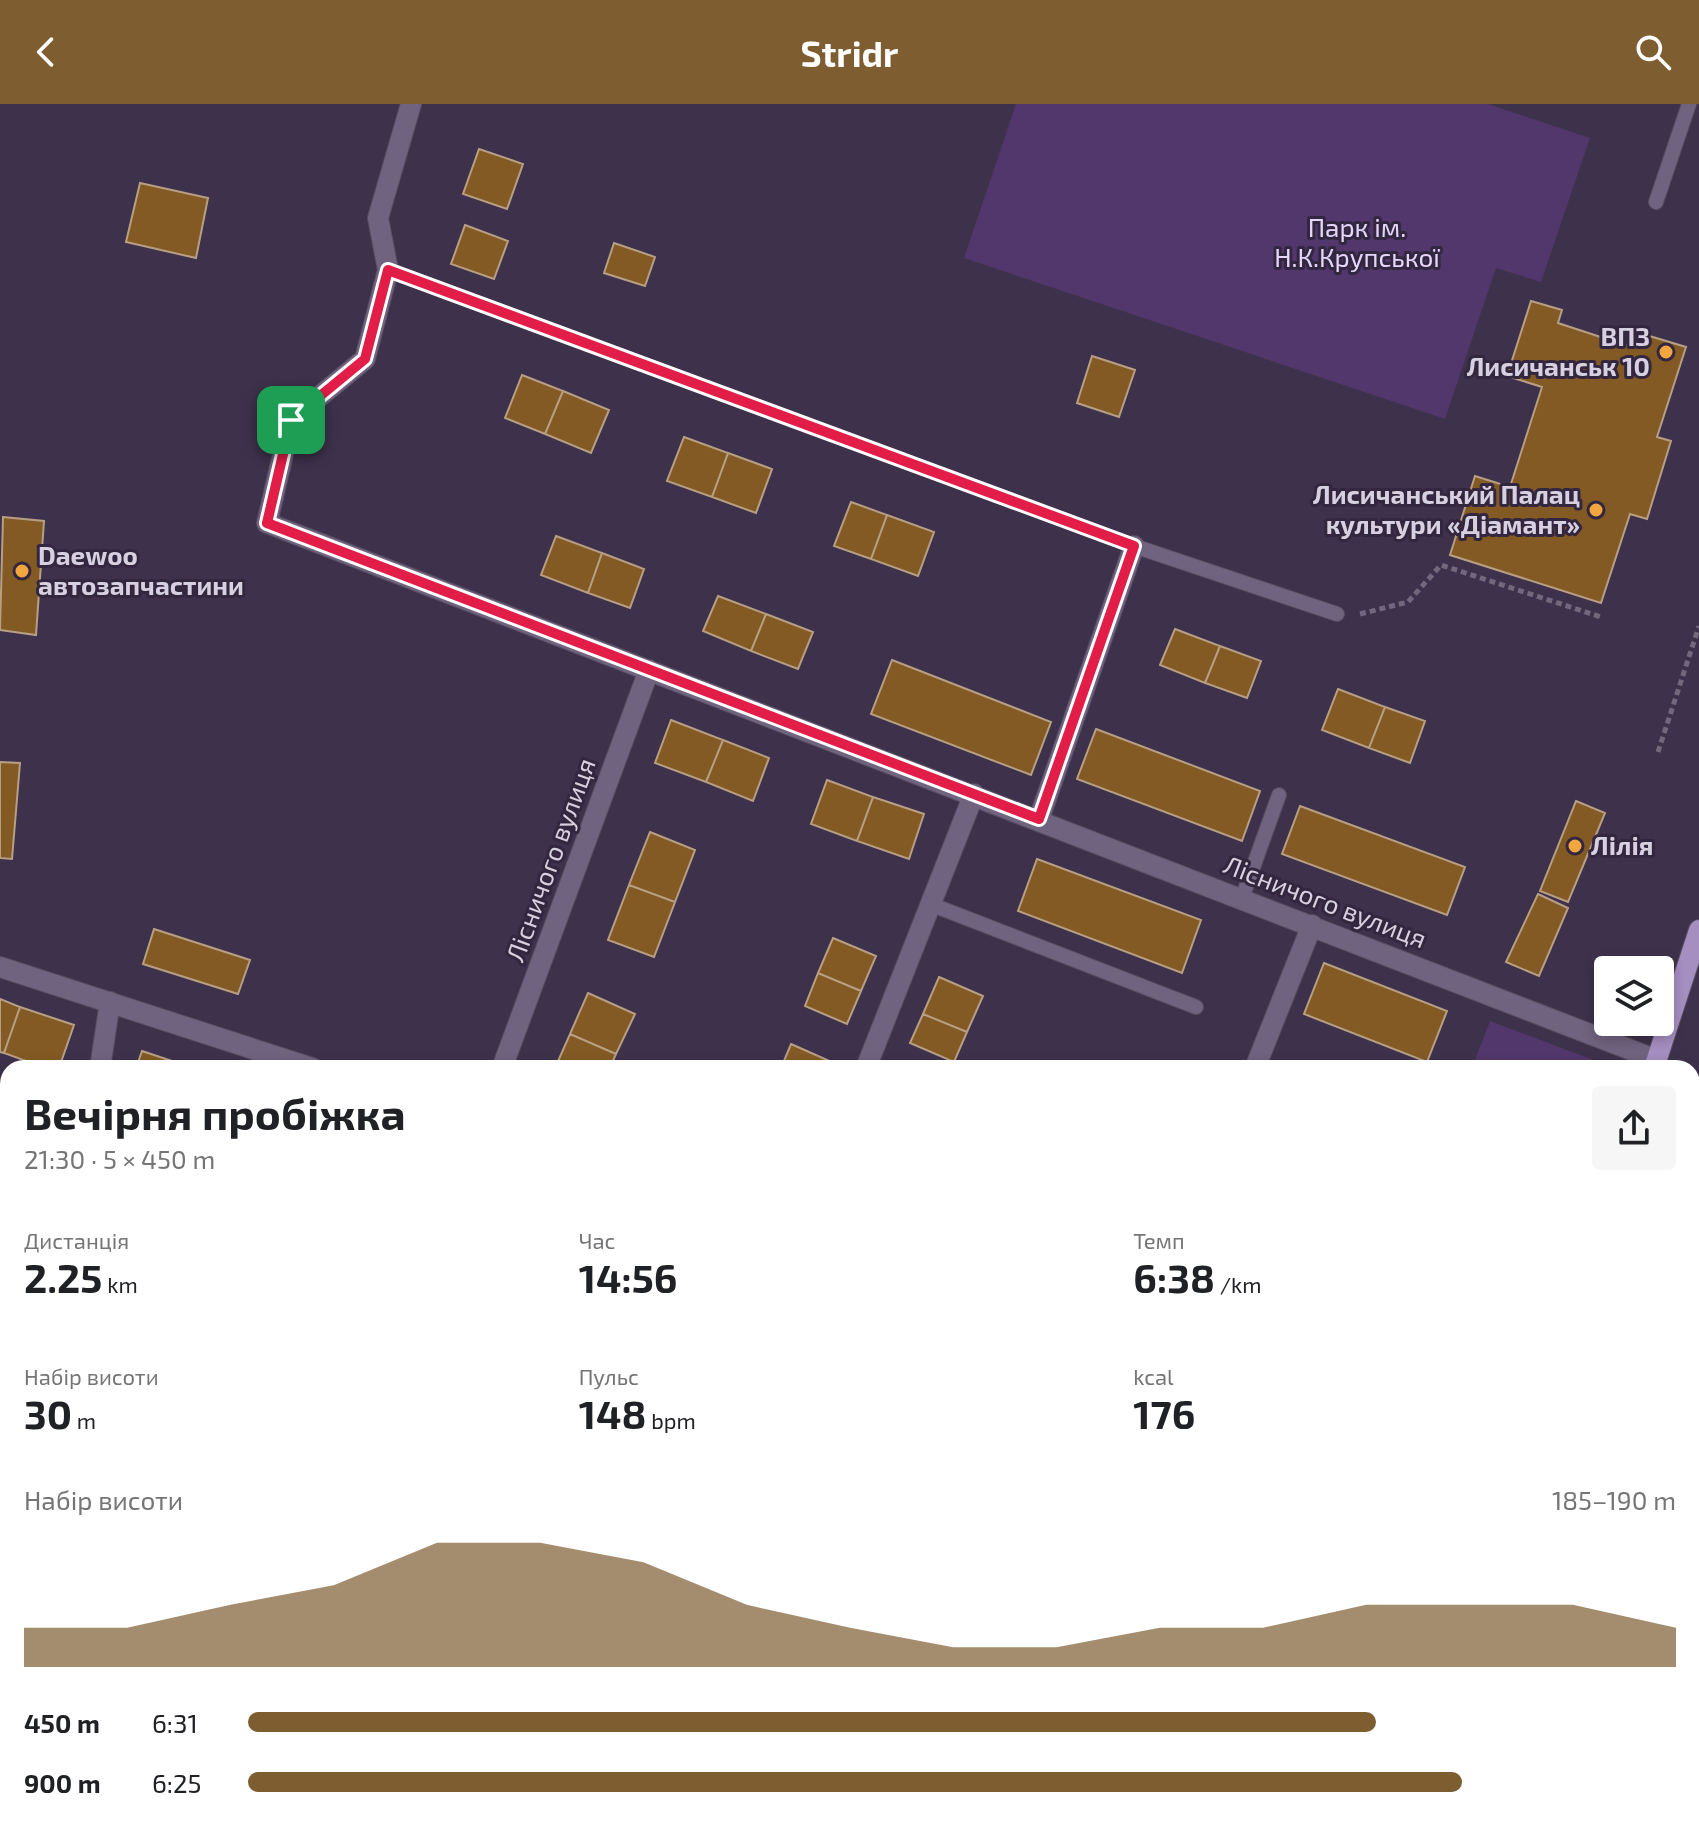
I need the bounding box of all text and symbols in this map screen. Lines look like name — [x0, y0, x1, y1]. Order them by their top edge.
icon: back — [24, 30, 68, 74]
icon: search — [1631, 30, 1675, 74]
text: Stridr — [801, 31, 898, 74]
park label: Парк ім. Н.К.Крупської — [1274, 211, 1440, 273]
place label: ВПЗ Лисичанськ 10 — [1467, 320, 1650, 381]
marker: ВПЗ Лисичанськ 10 — [1657, 343, 1675, 361]
pin — [257, 386, 325, 454]
icon: arrive — [269, 398, 313, 442]
place label: Лисичанський Палац культури «Діамант» — [1313, 478, 1580, 539]
marker: Лисичанський Палац культури «Діамант» — [1587, 501, 1605, 519]
place label: Daewoo автозапчастини — [38, 539, 244, 600]
marker: Daewoo автозапчастини — [13, 562, 31, 580]
street label: Лісничого вулиця — [498, 753, 602, 966]
place label: Лілія — [1591, 829, 1653, 860]
marker: Лілія — [1566, 837, 1584, 855]
street label: Лісничого вулиця — [1220, 848, 1431, 954]
map controls — [1594, 956, 1674, 1036]
button: layers — [1594, 956, 1674, 1036]
text: Вечірня пробіжка — [24, 1086, 406, 1139]
button: share — [1592, 1086, 1676, 1170]
text: 21:30 · 5 × 450 m — [24, 1143, 215, 1174]
text: Дистанція — [24, 1227, 129, 1253]
text: Час — [579, 1227, 615, 1253]
text: Темп — [1133, 1227, 1185, 1253]
text: 2.25 — [24, 1253, 102, 1301]
text: 14:56 — [579, 1253, 677, 1301]
text: 6:38 — [1133, 1253, 1215, 1301]
text: km — [102, 1271, 138, 1297]
text: /km — [1215, 1271, 1262, 1297]
text: Набір висоти — [24, 1363, 159, 1389]
text: Пульс — [579, 1363, 639, 1389]
text: kcal — [1133, 1363, 1174, 1389]
text: 30 — [24, 1389, 72, 1437]
text: 148 — [579, 1389, 646, 1437]
text: 176 — [1133, 1389, 1195, 1437]
text: m — [72, 1407, 96, 1433]
text: bpm — [646, 1407, 696, 1433]
text: Набір висоти — [24, 1484, 183, 1515]
text: 185–190 m — [1552, 1484, 1676, 1515]
text: 450 m — [24, 1707, 100, 1738]
text: 6:31 — [152, 1707, 198, 1738]
text: 900 m — [24, 1767, 101, 1798]
text: 6:25 — [152, 1767, 202, 1798]

